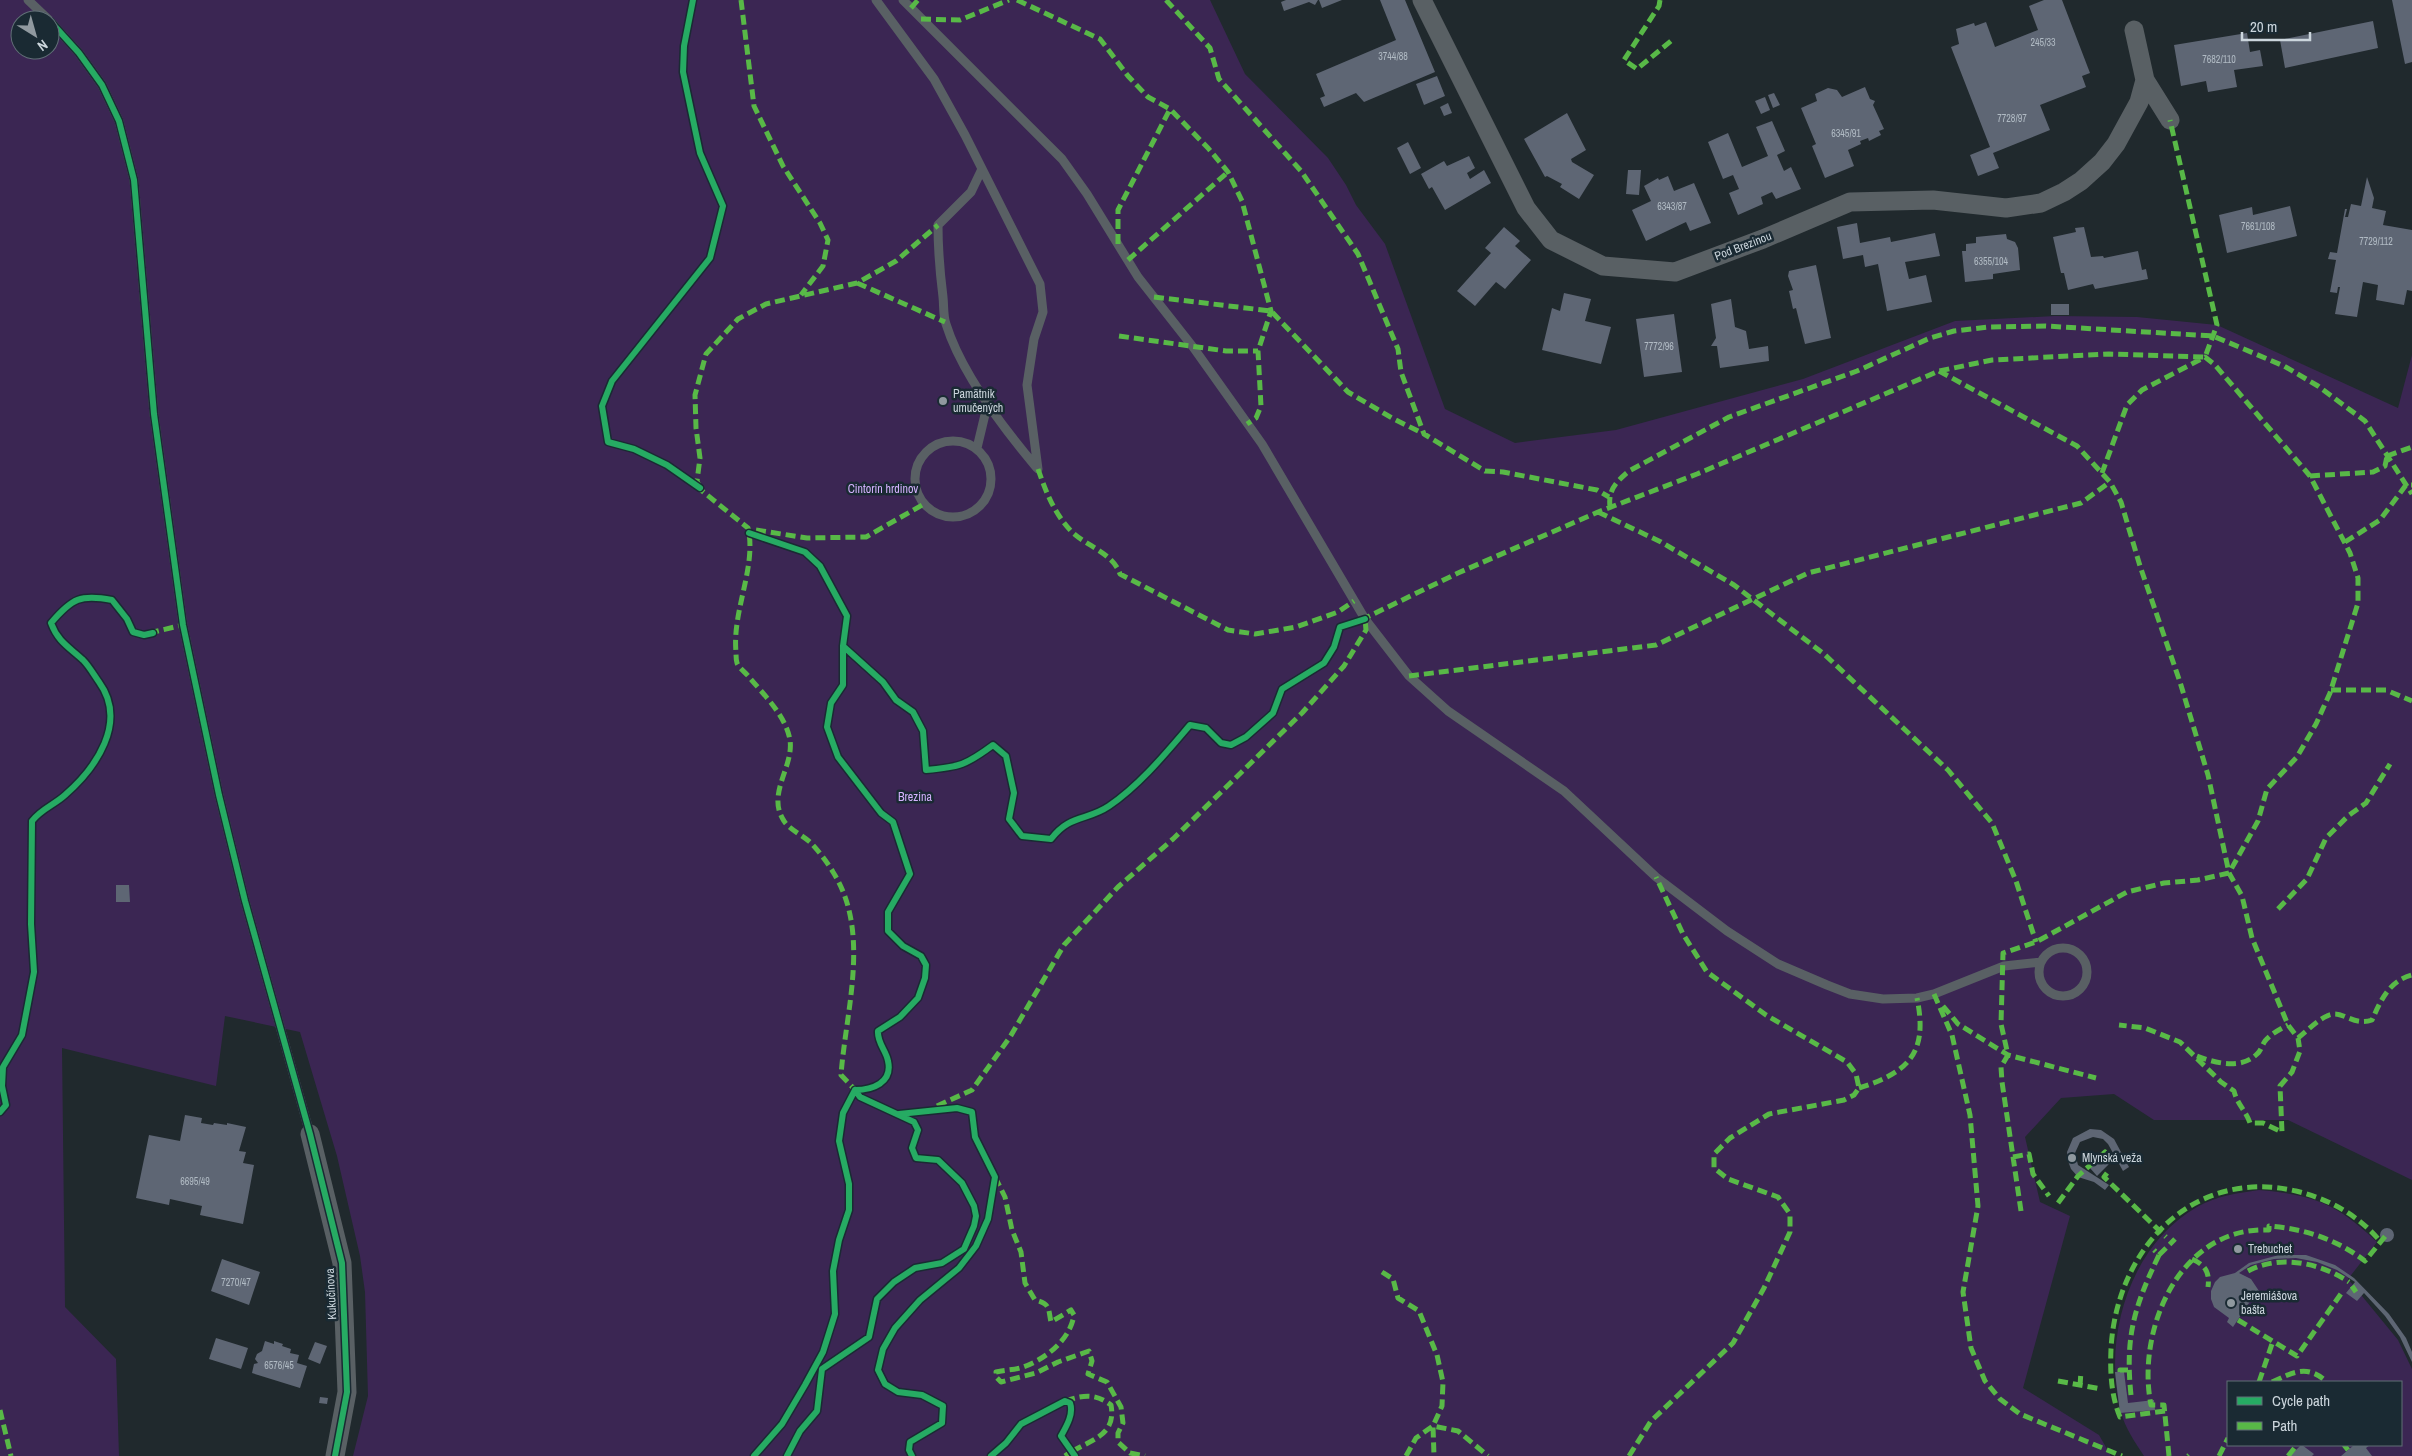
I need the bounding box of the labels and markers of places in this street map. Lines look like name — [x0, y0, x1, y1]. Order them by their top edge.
place label: Pamätník umučených — [953, 386, 1003, 416]
marker: Pamätník umučených — [937, 395, 949, 407]
place label: Mlynská veža — [2082, 1150, 2142, 1166]
marker: Mlynská veža — [2066, 1152, 2078, 1164]
place label: Trebuchet — [2248, 1241, 2292, 1257]
marker: Trebuchet — [2232, 1243, 2244, 1255]
place label: Jeremiášova bašta — [2241, 1288, 2298, 1318]
marker: Jeremiášova bašta — [2225, 1297, 2237, 1309]

